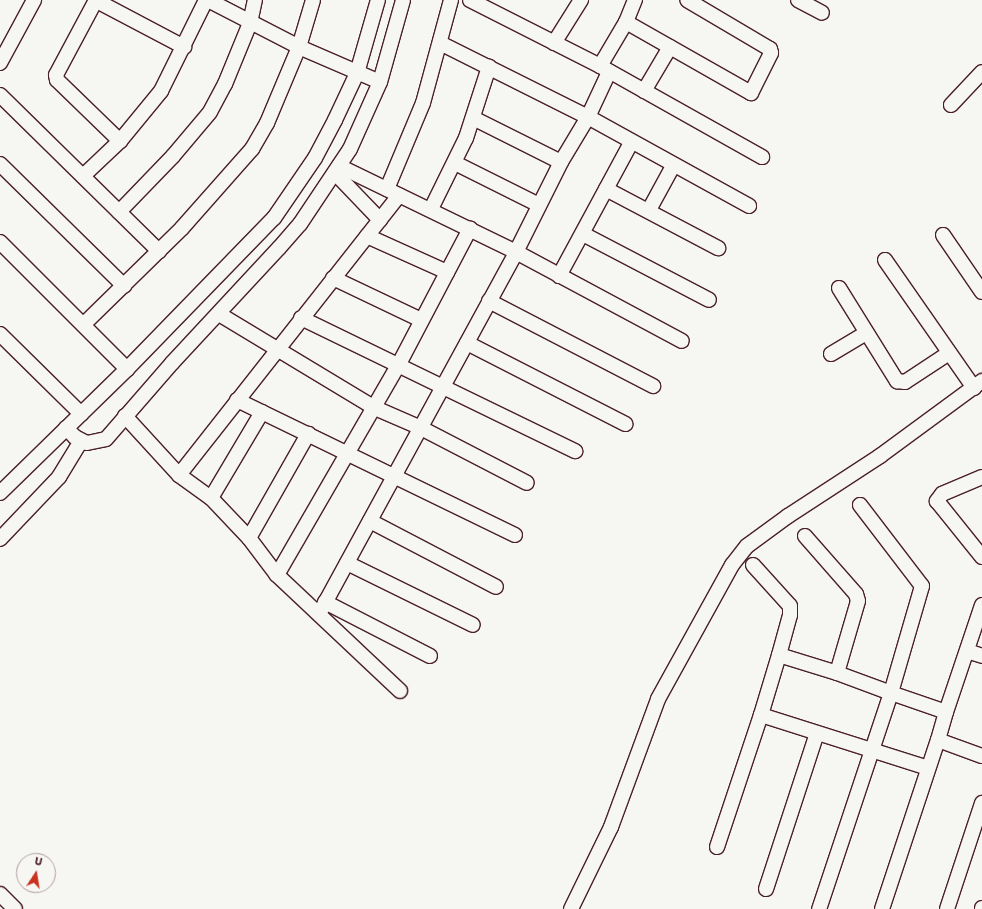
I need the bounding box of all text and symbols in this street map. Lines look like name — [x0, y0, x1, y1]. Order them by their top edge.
north arrow — [16, 853, 56, 893]
text: U — [33, 854, 44, 870]

